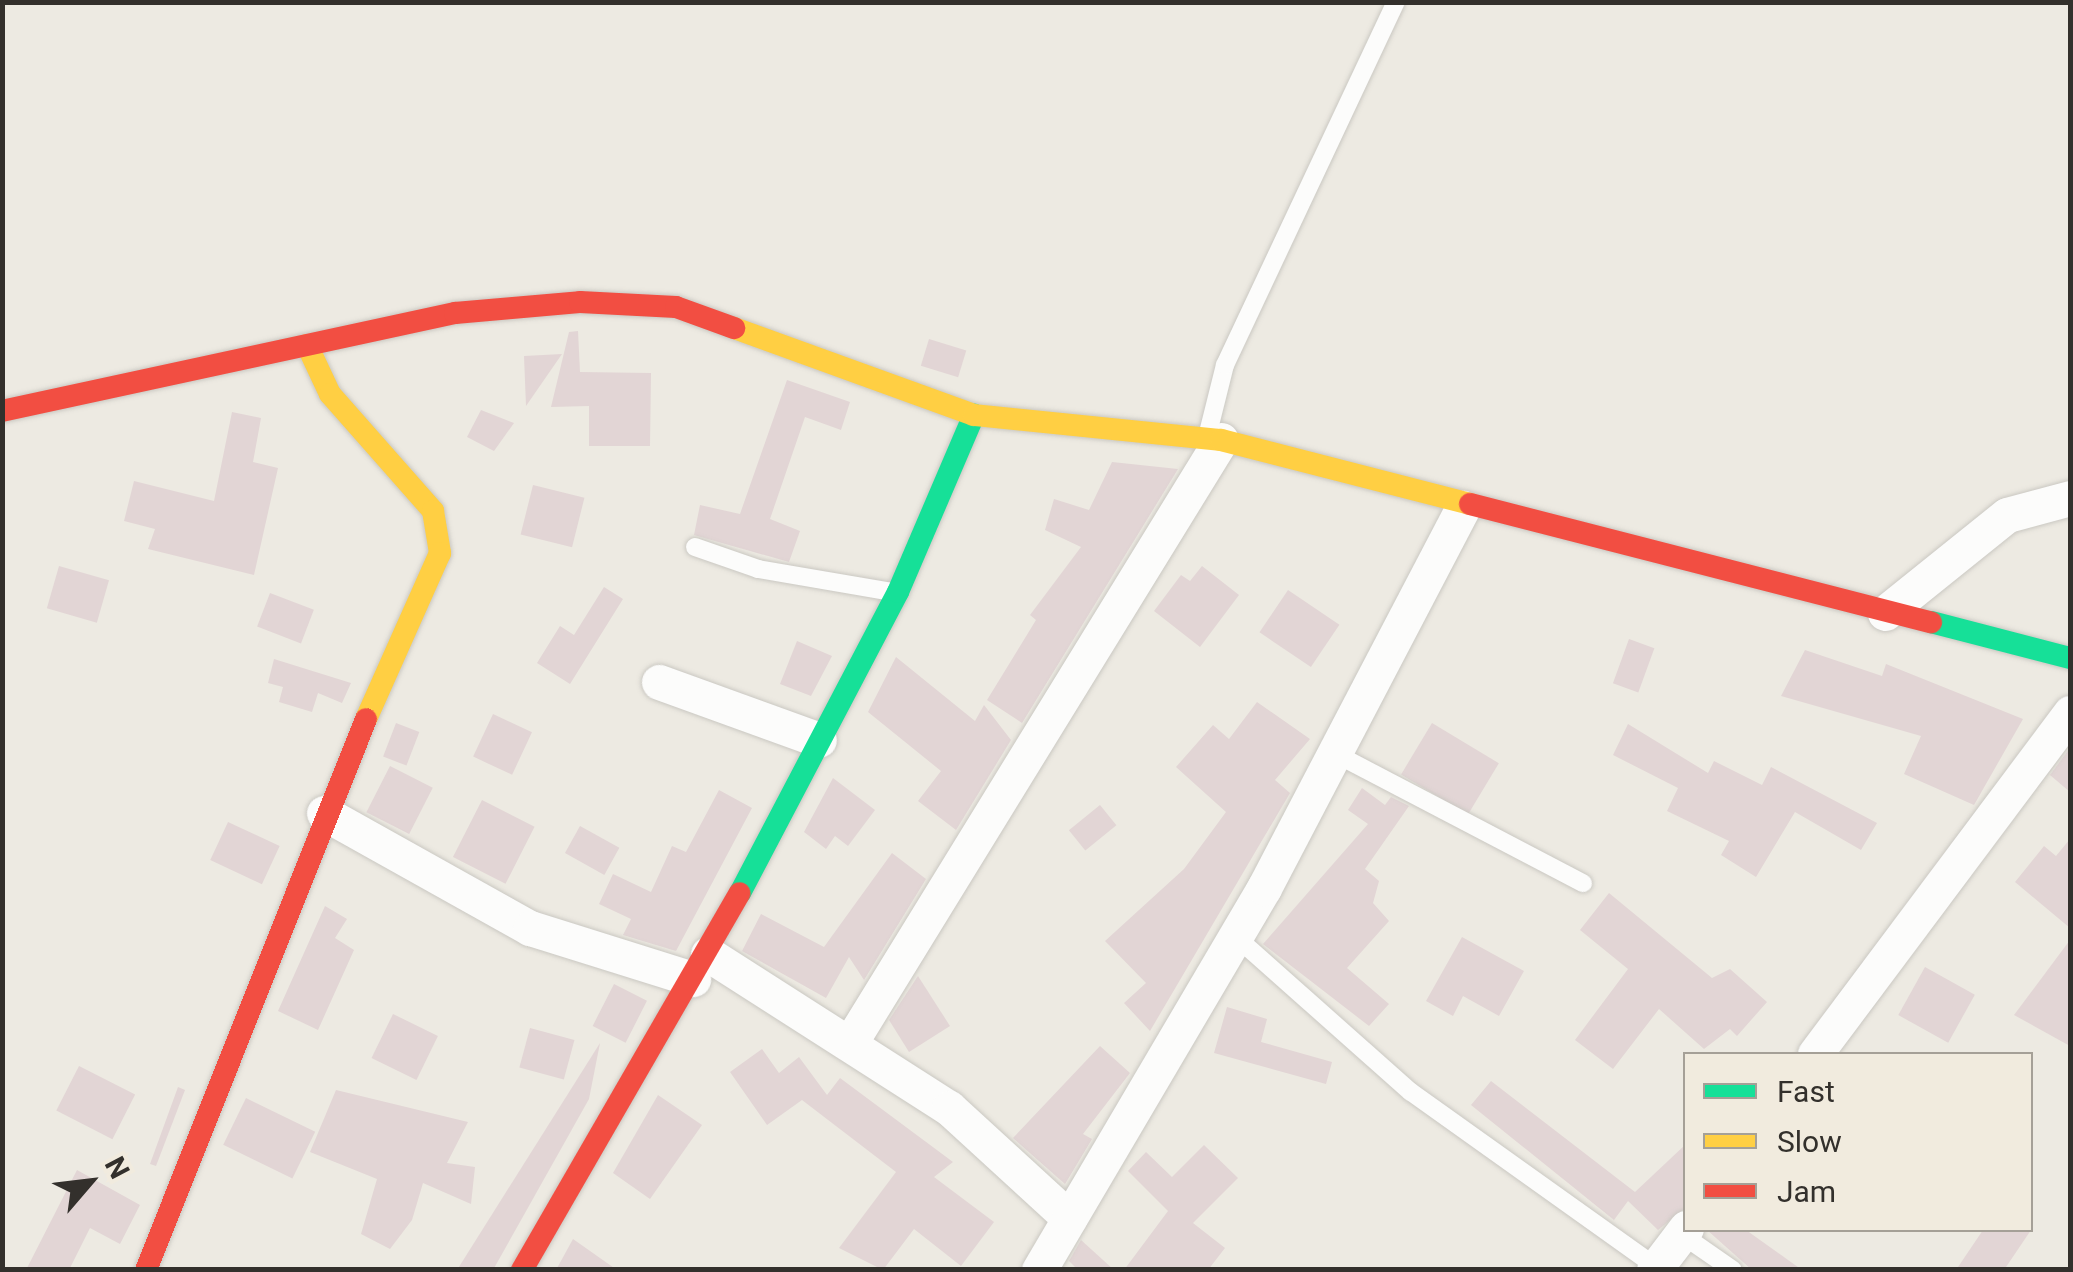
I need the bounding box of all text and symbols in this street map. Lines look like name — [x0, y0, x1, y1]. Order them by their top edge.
legend — [1683, 1052, 2033, 1232]
text: Fast — [1777, 1074, 1835, 1109]
text: Slow — [1777, 1124, 1842, 1159]
north arrow — [40, 1132, 140, 1232]
text: N — [98, 1151, 136, 1184]
text: Jam — [1777, 1174, 1836, 1209]

